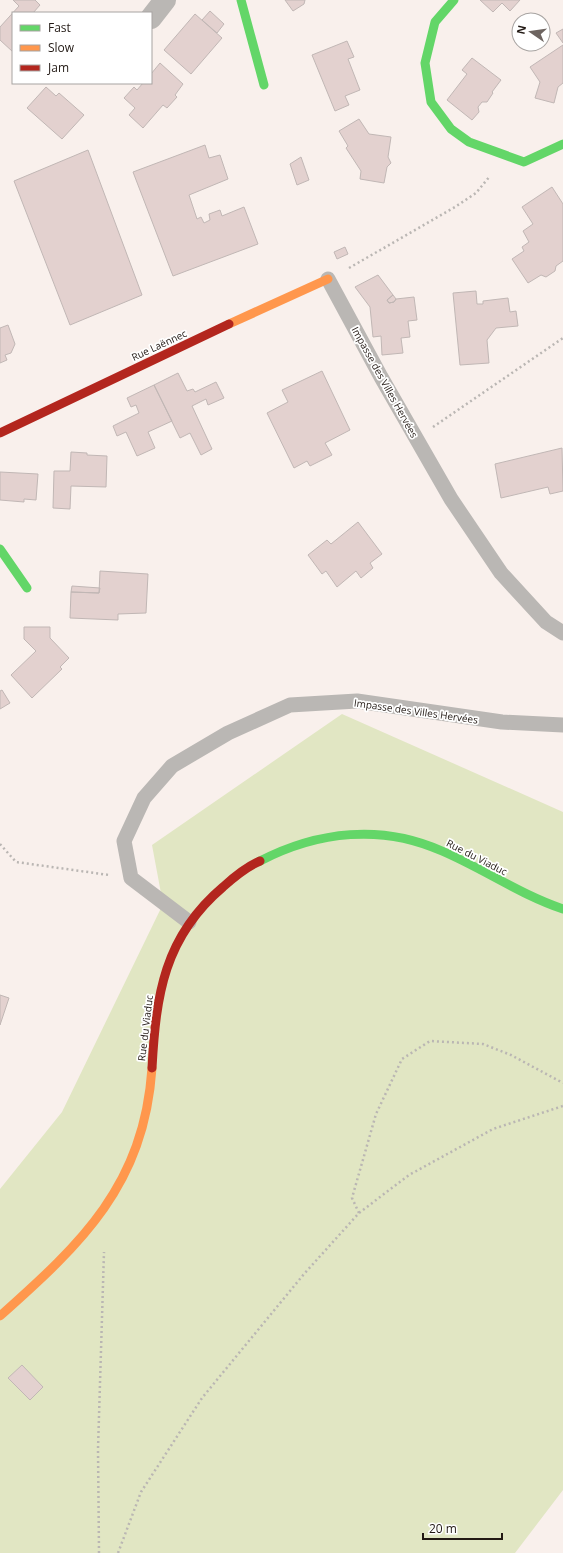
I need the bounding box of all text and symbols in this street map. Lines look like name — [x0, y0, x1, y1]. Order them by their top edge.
legend — [12, 12, 152, 84]
north arrow — [511, 12, 551, 52]
text: Fast — [48, 19, 71, 36]
text: N — [512, 24, 529, 36]
text: Slow — [48, 39, 75, 56]
text: Jam — [47, 59, 69, 76]
street label: Impasse des Villes Hervées — [349, 324, 422, 440]
street label: Rue Laënnec — [129, 326, 189, 364]
street label: Impasse des Villes Hervées — [353, 695, 479, 727]
street label: Rue du Viaduc — [444, 836, 510, 878]
street label: Rue du Viaduc — [134, 994, 156, 1062]
scale bar — [423, 1515, 502, 1541]
text: 20 m — [429, 1520, 457, 1537]

